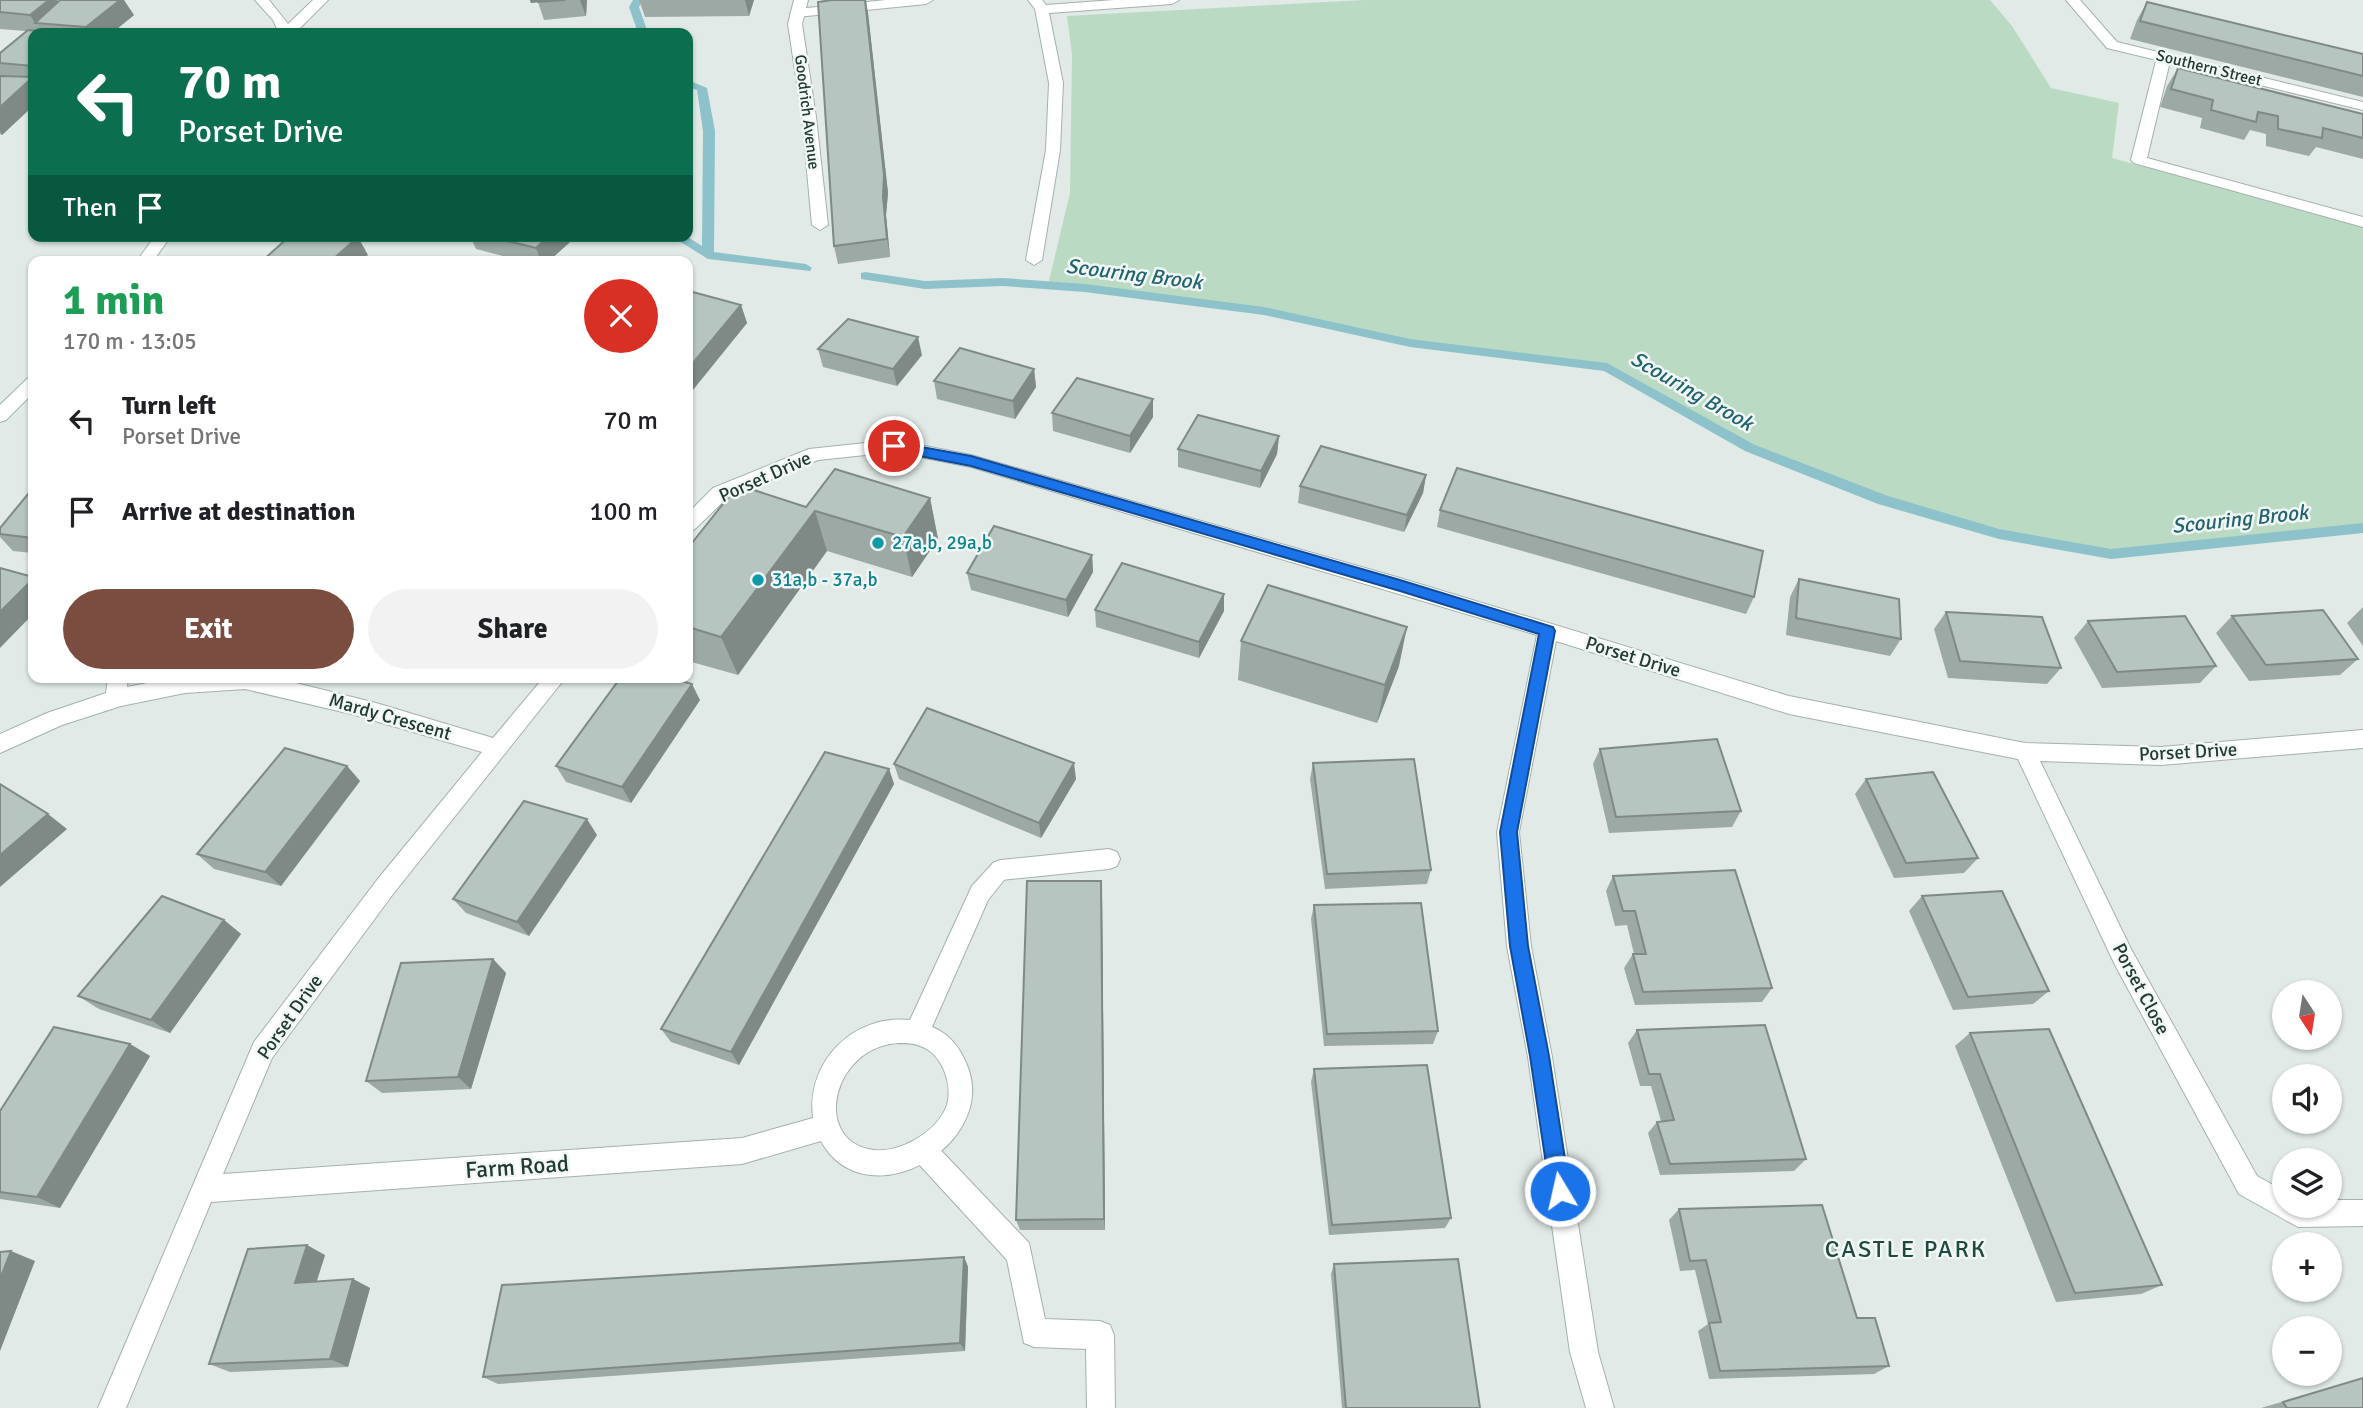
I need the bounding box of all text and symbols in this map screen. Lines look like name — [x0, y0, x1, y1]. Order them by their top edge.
street label: Southern Street — [2154, 45, 2264, 91]
text: 70 m — [178, 52, 281, 112]
street label: Goodrich Avenue — [790, 53, 824, 171]
icon: left — [63, 56, 154, 147]
text: Porset Drive — [178, 112, 344, 151]
icon: arrive — [131, 189, 169, 227]
text: Then — [63, 192, 117, 224]
water label: Scouring Brook — [1064, 253, 1206, 296]
text: 1 min — [63, 275, 164, 326]
button: close — [584, 279, 658, 353]
text: 170 m · 13:05 — [63, 327, 197, 356]
water label: Scouring Brook — [1626, 346, 1760, 438]
text: Turn left — [122, 390, 216, 422]
icon: left — [63, 402, 101, 440]
text: 70 m — [603, 405, 658, 437]
pin — [864, 416, 924, 476]
text: Porset Drive — [122, 422, 241, 451]
icon: arrive — [875, 427, 913, 465]
street label: Porset Drive — [715, 446, 815, 508]
icon: arrive — [63, 493, 101, 531]
text: Arrive at destination — [122, 496, 355, 528]
text: 100 m — [589, 496, 658, 528]
water label: Scouring Brook — [2171, 499, 2312, 539]
place label: 27a,b, 29a,b — [892, 531, 992, 555]
marker: 27a,b, 29a,b — [870, 535, 886, 551]
place label: 31a,b - 37a,b — [772, 568, 878, 592]
marker: 31a,b - 37a,b — [750, 572, 766, 588]
button: Exit — [63, 589, 354, 669]
button: Share — [368, 589, 658, 669]
street label: Porset Drive — [1582, 631, 1684, 683]
street label: Mardy Crescent — [326, 688, 454, 746]
street label: Porset Drive — [2138, 737, 2238, 767]
street label: Porset Close — [2107, 939, 2175, 1039]
street label: Porset Drive — [252, 970, 328, 1064]
north arrow — [2272, 980, 2342, 1050]
map controls — [2272, 980, 2342, 1386]
button: sound — [2272, 1064, 2342, 1134]
button: layers — [2272, 1148, 2342, 1218]
street label: Farm Road — [464, 1149, 570, 1185]
position arrow — [1523, 1154, 1597, 1228]
button: + — [2272, 1232, 2342, 1302]
district label: CASTLE PARK — [1825, 1234, 1987, 1264]
button: − — [2272, 1316, 2342, 1386]

